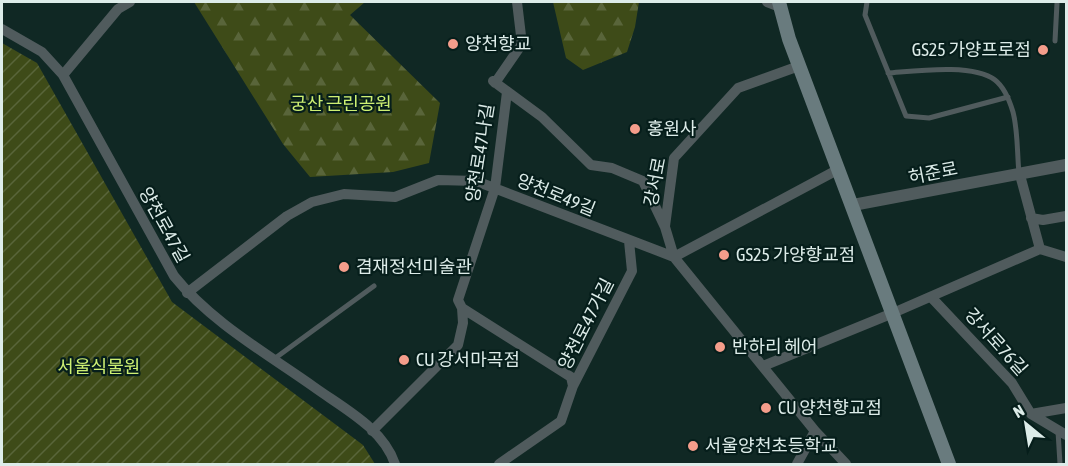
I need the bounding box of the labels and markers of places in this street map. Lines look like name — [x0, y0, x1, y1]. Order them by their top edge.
place label: 양천향교 — [465, 33, 531, 54]
marker: 양천향교 — [446, 37, 460, 51]
place label: GS25 가양프로점 — [912, 39, 1031, 60]
marker: GS25 가양프로점 — [1036, 43, 1050, 57]
place label: 홍원사 — [647, 118, 697, 139]
marker: 홍원사 — [628, 122, 642, 136]
place label: GS25 가양향교점 — [736, 244, 855, 265]
marker: GS25 가양향교점 — [717, 248, 731, 262]
place label: 겸재정선미술관 — [356, 256, 472, 277]
marker: 겸재정선미술관 — [337, 260, 351, 274]
place label: 반하리 헤어 — [732, 336, 817, 357]
marker: 반하리 헤어 — [713, 340, 727, 354]
place label: CU 강서마곡점 — [416, 349, 520, 370]
marker: CU 강서마곡점 — [397, 353, 411, 367]
place label: CU 양천향교점 — [778, 397, 882, 418]
marker: CU 양천향교점 — [759, 401, 773, 415]
place label: 서울양천초등학교 — [705, 435, 837, 456]
marker: 서울양천초등학교 — [686, 439, 700, 453]

